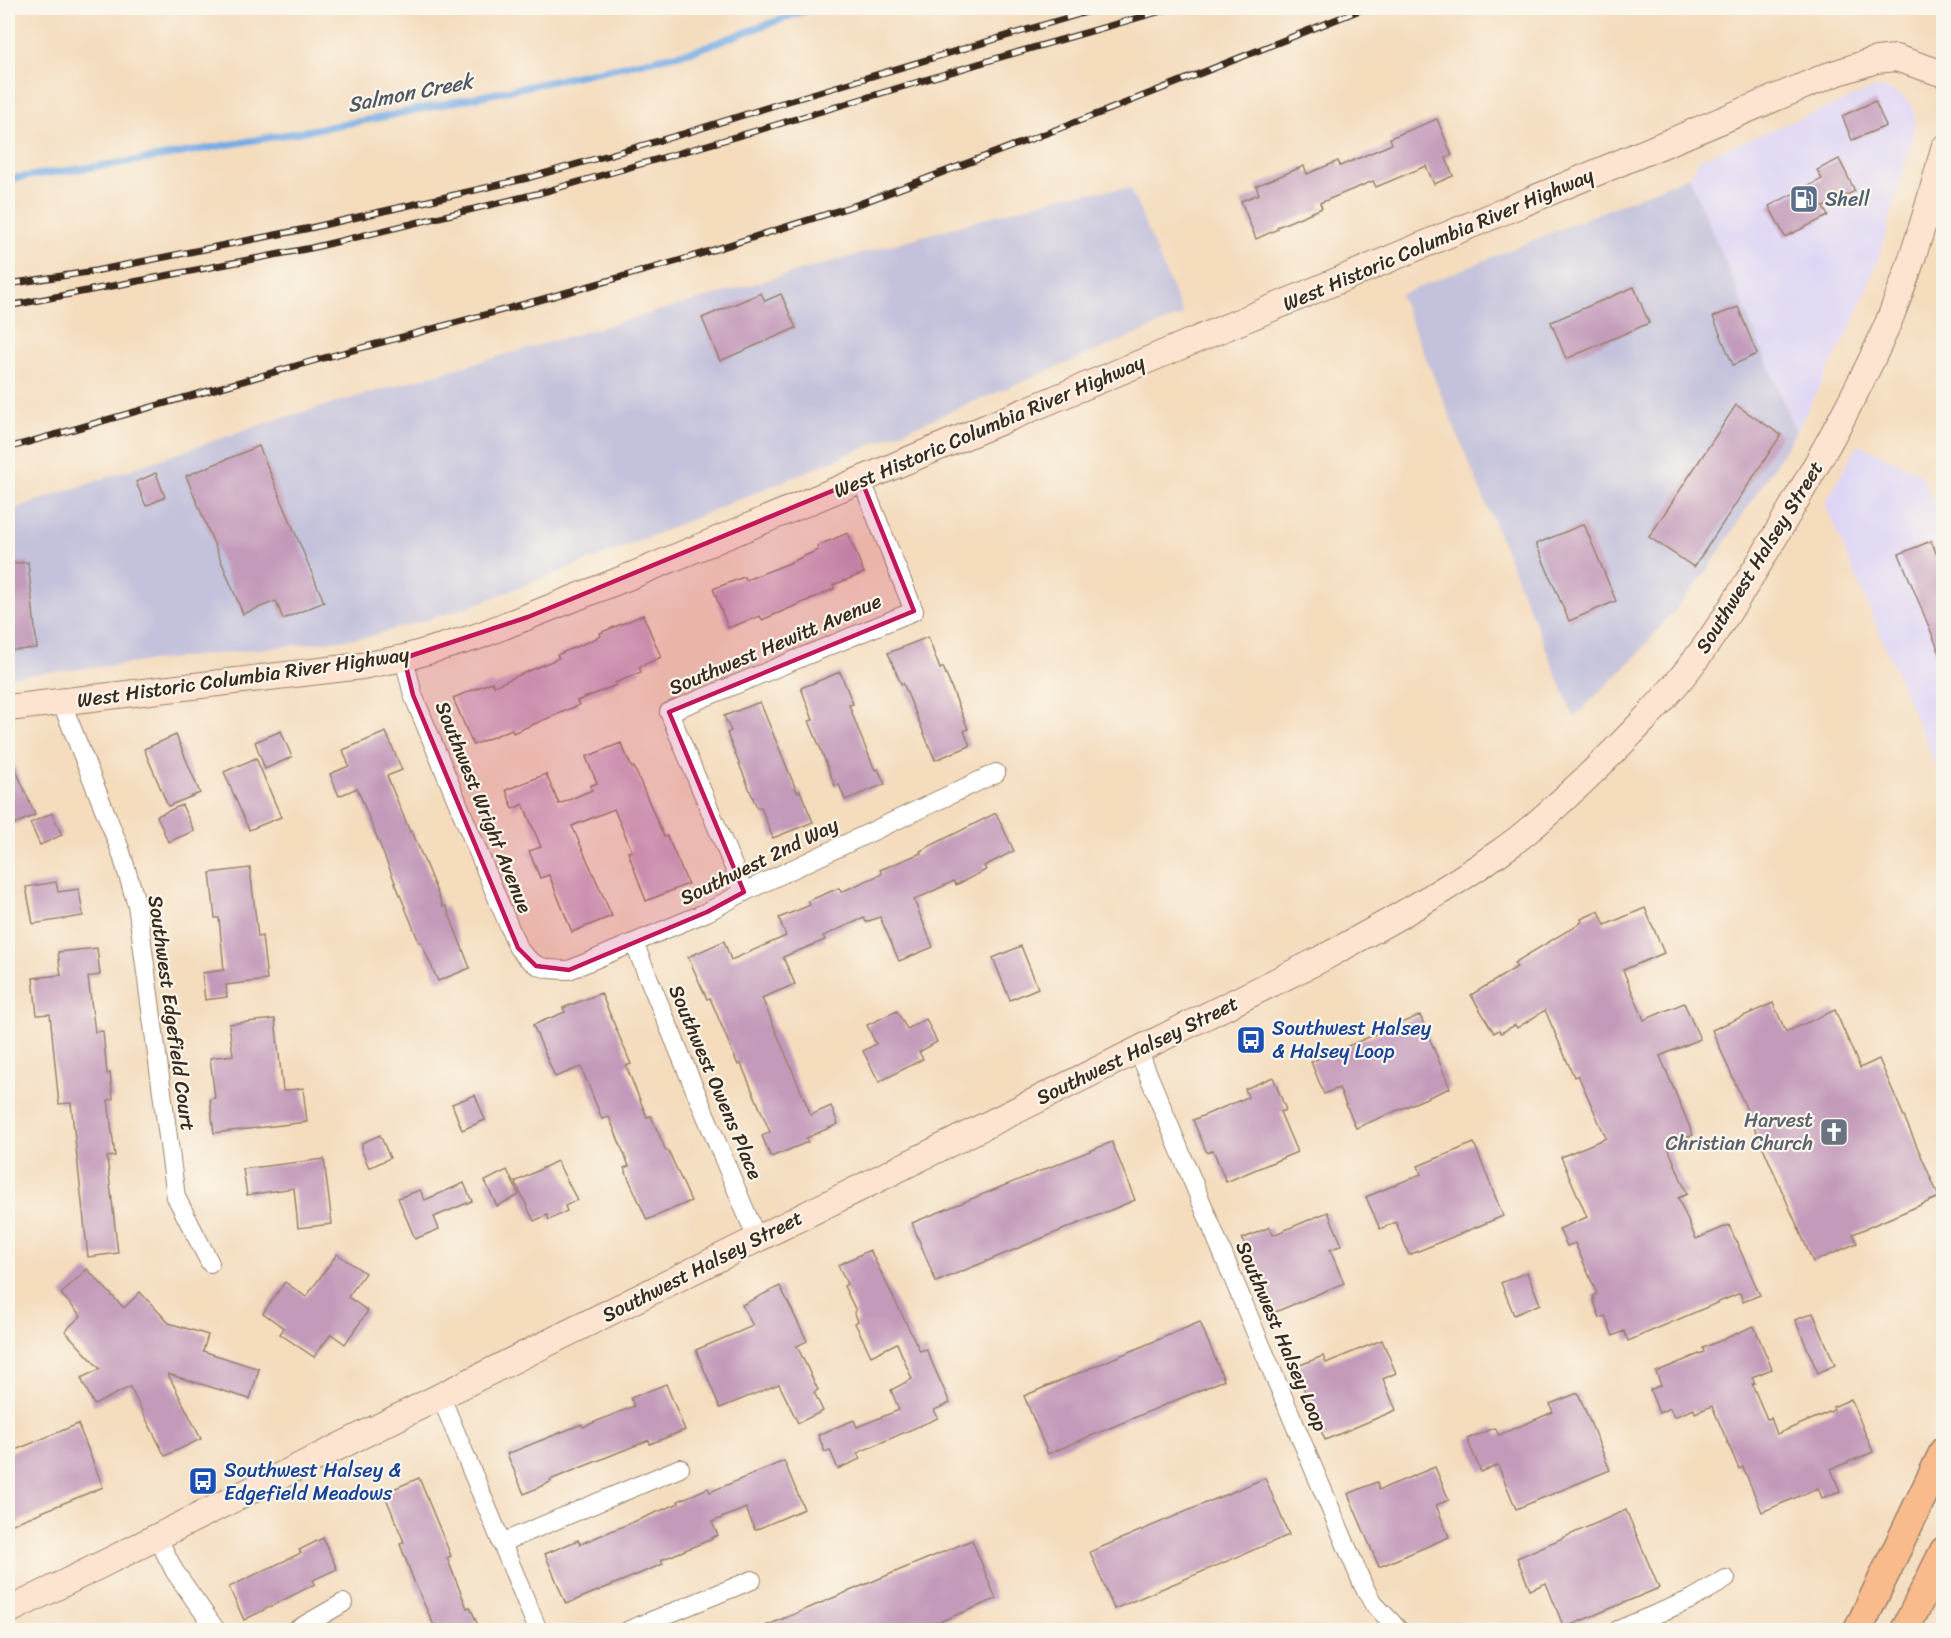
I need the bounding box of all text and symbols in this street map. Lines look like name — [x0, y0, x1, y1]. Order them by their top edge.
water label: Salmon Creek — [344, 62, 479, 124]
street label: West Historic Columbia River Highway — [1277, 158, 1600, 321]
place label: Shell — [1825, 182, 1870, 217]
fuel station icon: Shell — [1788, 183, 1820, 215]
street label: West Historic Columbia River Highway — [828, 345, 1151, 508]
street label: Southwest Halsey Street — [1686, 454, 1833, 661]
street label: Southwest Hewitt Avenue — [663, 584, 887, 705]
street label: West Historic Columbia River Highway — [75, 637, 412, 718]
street label: Southwest Wright Avenue — [425, 696, 542, 919]
street label: Southwest 2nd Way — [674, 807, 845, 915]
street label: Southwest Edgefield Court — [138, 893, 205, 1134]
street label: Southwest Owens Place — [659, 979, 773, 1186]
street label: Southwest Halsey Street — [1030, 986, 1245, 1115]
place label: Southwest Halsey & Halsey Loop — [1272, 1011, 1432, 1069]
bus stop icon: Southwest Halsey & Halsey Loop — [1235, 1024, 1267, 1056]
place label: Harvest Christian Church — [1666, 1103, 1813, 1161]
church icon: Harvest Christian Church — [1818, 1116, 1850, 1148]
street label: Southwest Halsey Street — [596, 1200, 809, 1332]
street label: Southwest Halsey Loop — [1226, 1235, 1338, 1437]
place label: Southwest Halsey & Edgefield Meadows — [224, 1453, 401, 1511]
bus stop icon: Southwest Halsey & Edgefield Meadows — [187, 1465, 219, 1497]

